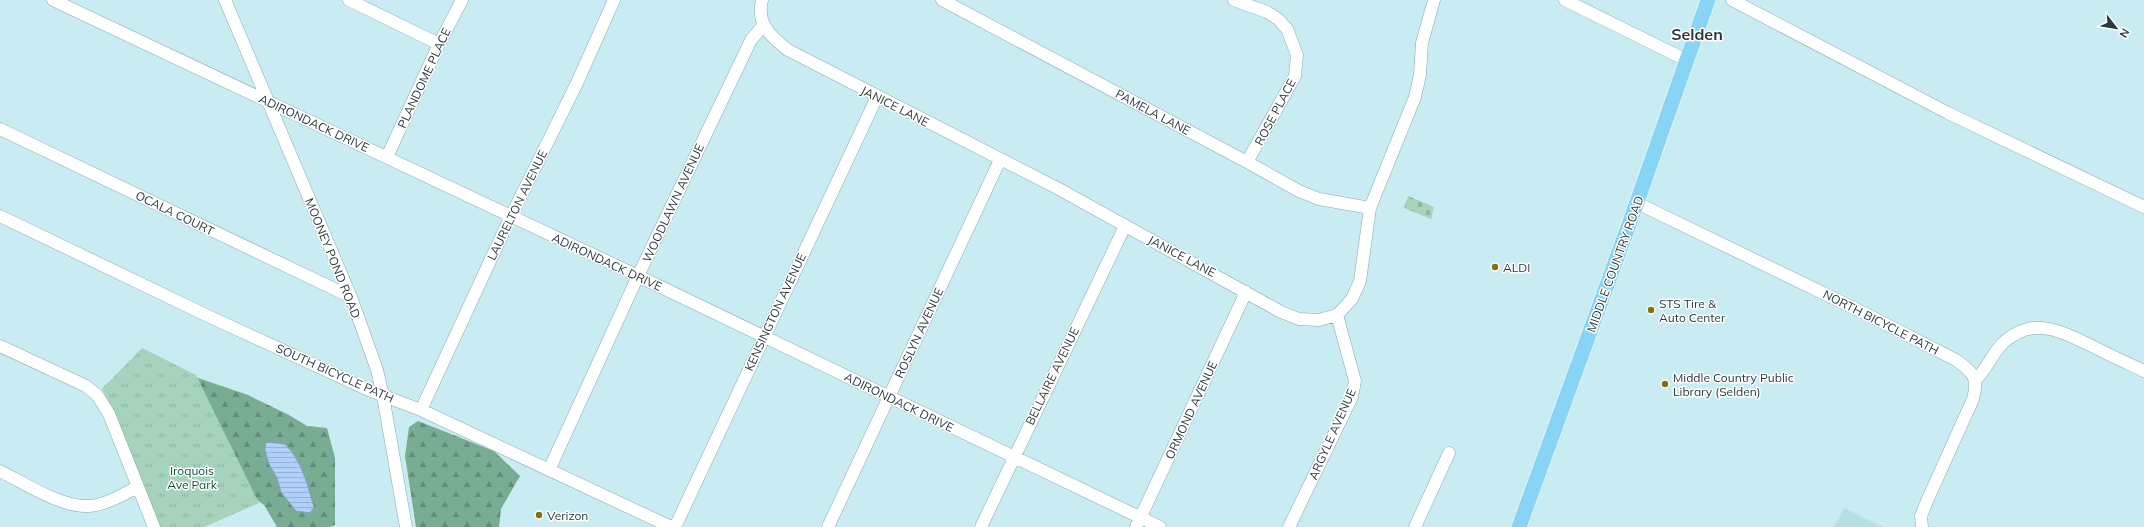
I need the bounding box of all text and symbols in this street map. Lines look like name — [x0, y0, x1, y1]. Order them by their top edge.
north arrow — [2096, 8, 2136, 48]
district label: Selden — [1671, 24, 1723, 44]
street label: PLANDOME PLACE — [394, 26, 454, 130]
text: N — [2116, 26, 2133, 40]
street label: ROSE PLACE — [1251, 76, 1299, 148]
street label: JANICE LANE — [858, 82, 932, 130]
street label: PAMELA LANE — [1113, 86, 1193, 138]
street label: ADIRONDACK DRIVE — [257, 91, 371, 155]
street label: WOODLAWN AVENUE — [639, 141, 707, 265]
street label: LAURELTON AVENUE — [484, 147, 550, 263]
street label: OCALA COURT — [133, 187, 217, 239]
street label: MIDDLE COUNTRY ROAD — [1583, 194, 1647, 334]
street label: MOONEY POND ROAD — [302, 196, 364, 320]
street label: ADIRONDACK DRIVE — [550, 230, 664, 294]
street label: JANICE LANE — [1146, 232, 1218, 280]
street label: KENSINGTON AVENUE — [741, 251, 809, 373]
place label: ALDI — [1503, 260, 1530, 275]
marker: ALDI — [1490, 262, 1500, 272]
street label: ROSLYN AVENUE — [891, 285, 947, 381]
street label: NORTH BICYCLE PATH — [1821, 286, 1941, 358]
place label: STS Tire & Auto Center — [1659, 296, 1726, 325]
marker: STS Tire & Auto Center — [1646, 305, 1656, 315]
street label: BELLAIRE AVENUE — [1022, 325, 1082, 427]
street label: SOUTH BICYCLE PATH — [274, 340, 396, 406]
street label: ORMOND AVENUE — [1162, 359, 1220, 461]
street label: ADIRONDACK DRIVE — [842, 369, 956, 435]
place label: Middle Country Public Library (Selden) — [1673, 370, 1794, 399]
marker: Middle Country Public Library (Selden) — [1660, 379, 1670, 389]
street label: ARGYLE AVENUE — [1305, 386, 1359, 482]
park label: Iroquois Ave Park — [167, 463, 218, 492]
place label: Verizon — [547, 508, 588, 523]
marker: Verizon — [534, 510, 544, 520]

